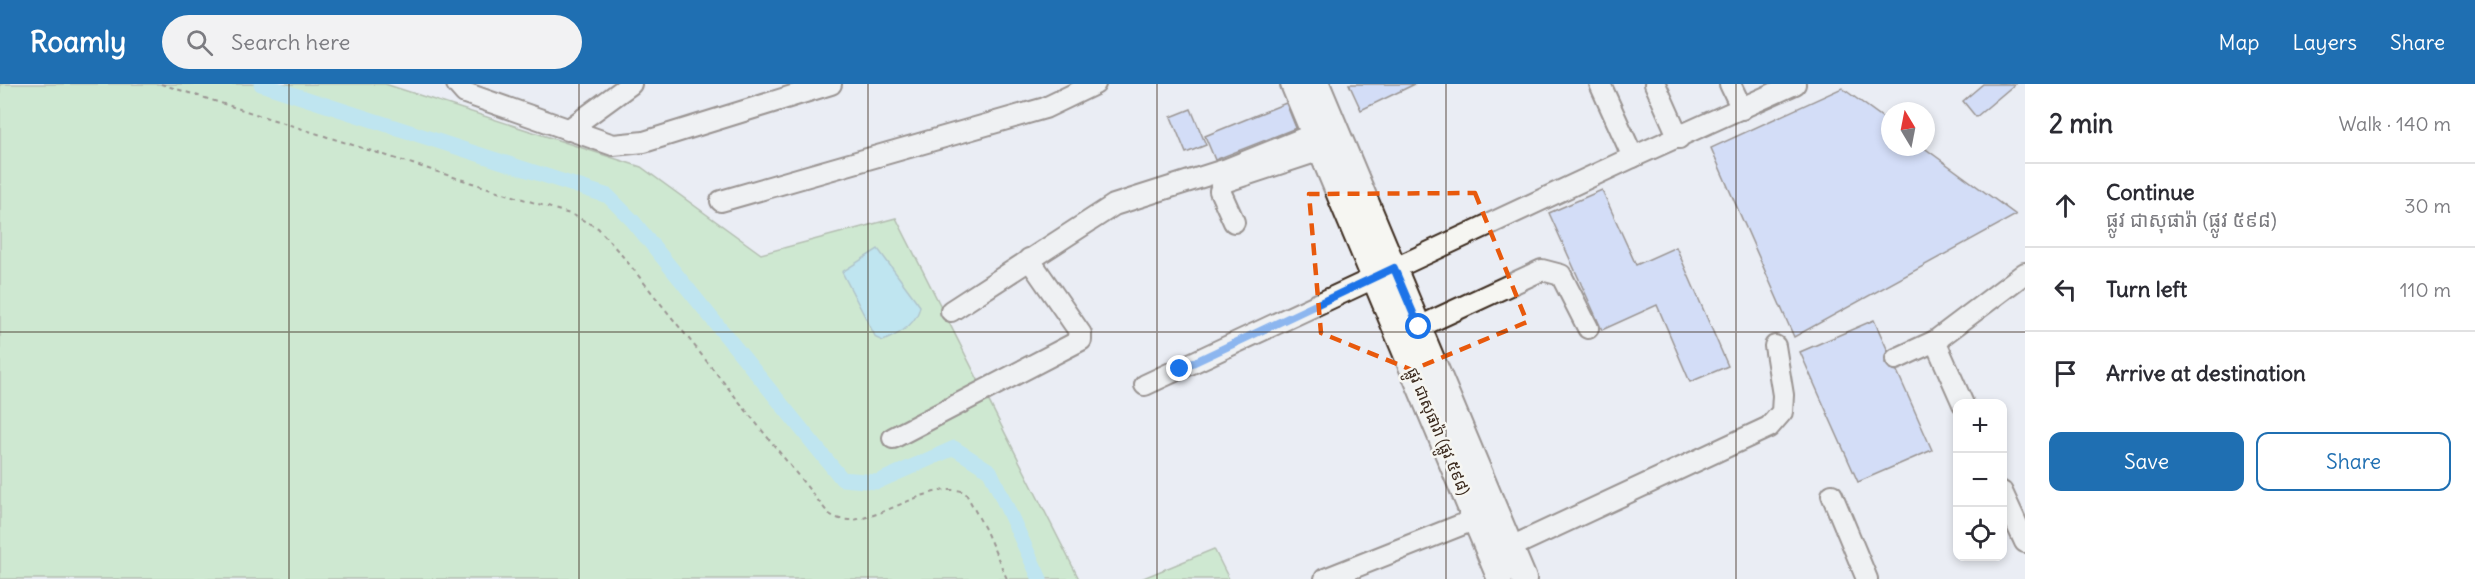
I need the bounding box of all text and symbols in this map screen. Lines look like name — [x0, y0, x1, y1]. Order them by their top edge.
search box — [162, 15, 582, 69]
text: Roamly — [30, 24, 126, 60]
icon: search — [183, 26, 216, 59]
text: Search here — [231, 28, 350, 56]
text: Map — [2219, 29, 2259, 56]
text: Layers — [2292, 29, 2357, 56]
text: Share — [2390, 29, 2445, 56]
north arrow — [1881, 102, 1935, 156]
text: 2 min — [2049, 107, 2113, 140]
text: Walk · 140 m — [2338, 111, 2451, 136]
text: Continue — [2106, 178, 2195, 206]
icon: ahead — [2049, 189, 2082, 222]
text: 30 m — [2404, 193, 2451, 218]
text: ផ្លូវ ជាសុផារ៉ា (ផ្លូវ ៥៩៨) — [2106, 207, 2277, 232]
icon: left — [2049, 273, 2082, 306]
text: Turn left — [2106, 275, 2187, 303]
text: 110 m — [2400, 277, 2451, 302]
route start — [1405, 313, 1431, 339]
route end — [1166, 355, 1192, 381]
icon: arrive — [2049, 357, 2082, 390]
text: Arrive at destination — [2106, 359, 2306, 387]
street label: ផ្លូវ ជាសុផារ៉ា (ផ្លូវ ៥៩៨) — [1399, 364, 1475, 500]
map controls — [1953, 399, 2007, 561]
button: + — [1953, 399, 2007, 453]
button: Save — [2049, 432, 2244, 491]
button: Share — [2256, 432, 2451, 491]
button: − — [1953, 453, 2007, 507]
button: locate — [1953, 507, 2007, 561]

